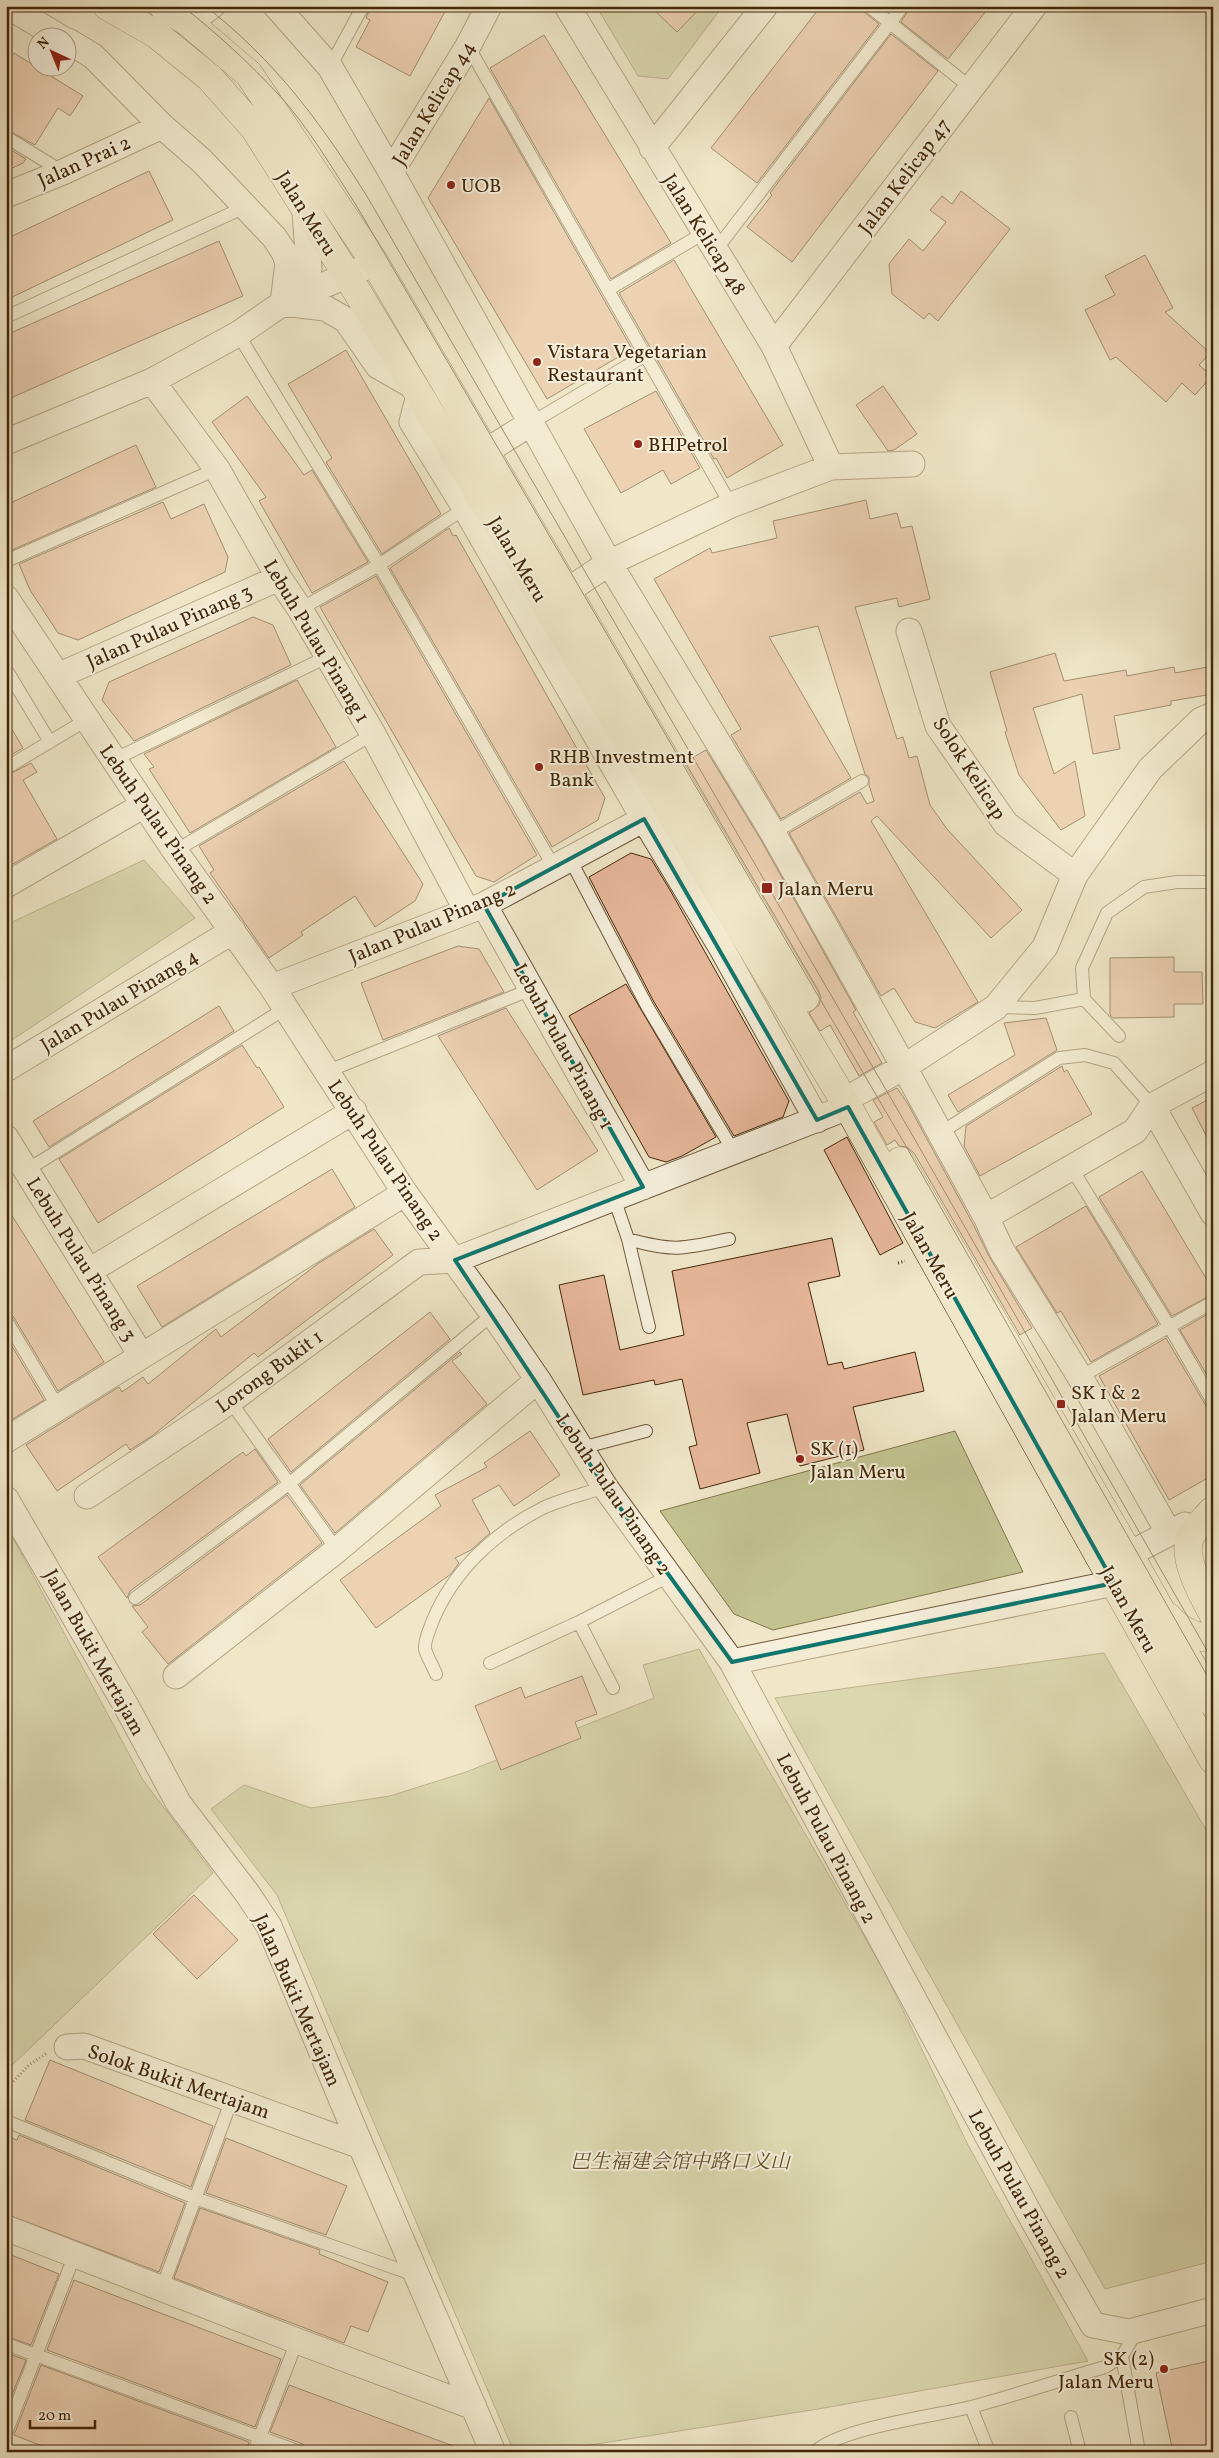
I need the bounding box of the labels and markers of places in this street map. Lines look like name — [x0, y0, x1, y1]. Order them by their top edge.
place label: UOB — [461, 173, 502, 201]
marker: UOB — [445, 179, 457, 191]
place label: Vistara Vegetarian Restaurant — [547, 339, 707, 390]
marker: Vistara Vegetarian Restaurant — [531, 356, 543, 368]
place label: BHPetrol — [648, 432, 728, 460]
marker: BHPetrol — [632, 438, 644, 450]
place label: RHB Investment Bank — [549, 744, 694, 795]
marker: RHB Investment Bank — [533, 761, 545, 773]
place label: Jalan Meru — [778, 876, 874, 904]
marker: Jalan Meru — [760, 881, 774, 895]
place label: SK 1 & 2 Jalan Meru — [1071, 1380, 1167, 1431]
marker: SK 1 & 2 Jalan Meru — [1055, 1398, 1067, 1410]
place label: SK (1) Jalan Meru — [810, 1436, 906, 1487]
marker: SK (1) Jalan Meru — [794, 1453, 806, 1465]
place label: SK (2) Jalan Meru — [1058, 2346, 1154, 2397]
marker: SK (2) Jalan Meru — [1158, 2363, 1170, 2375]

